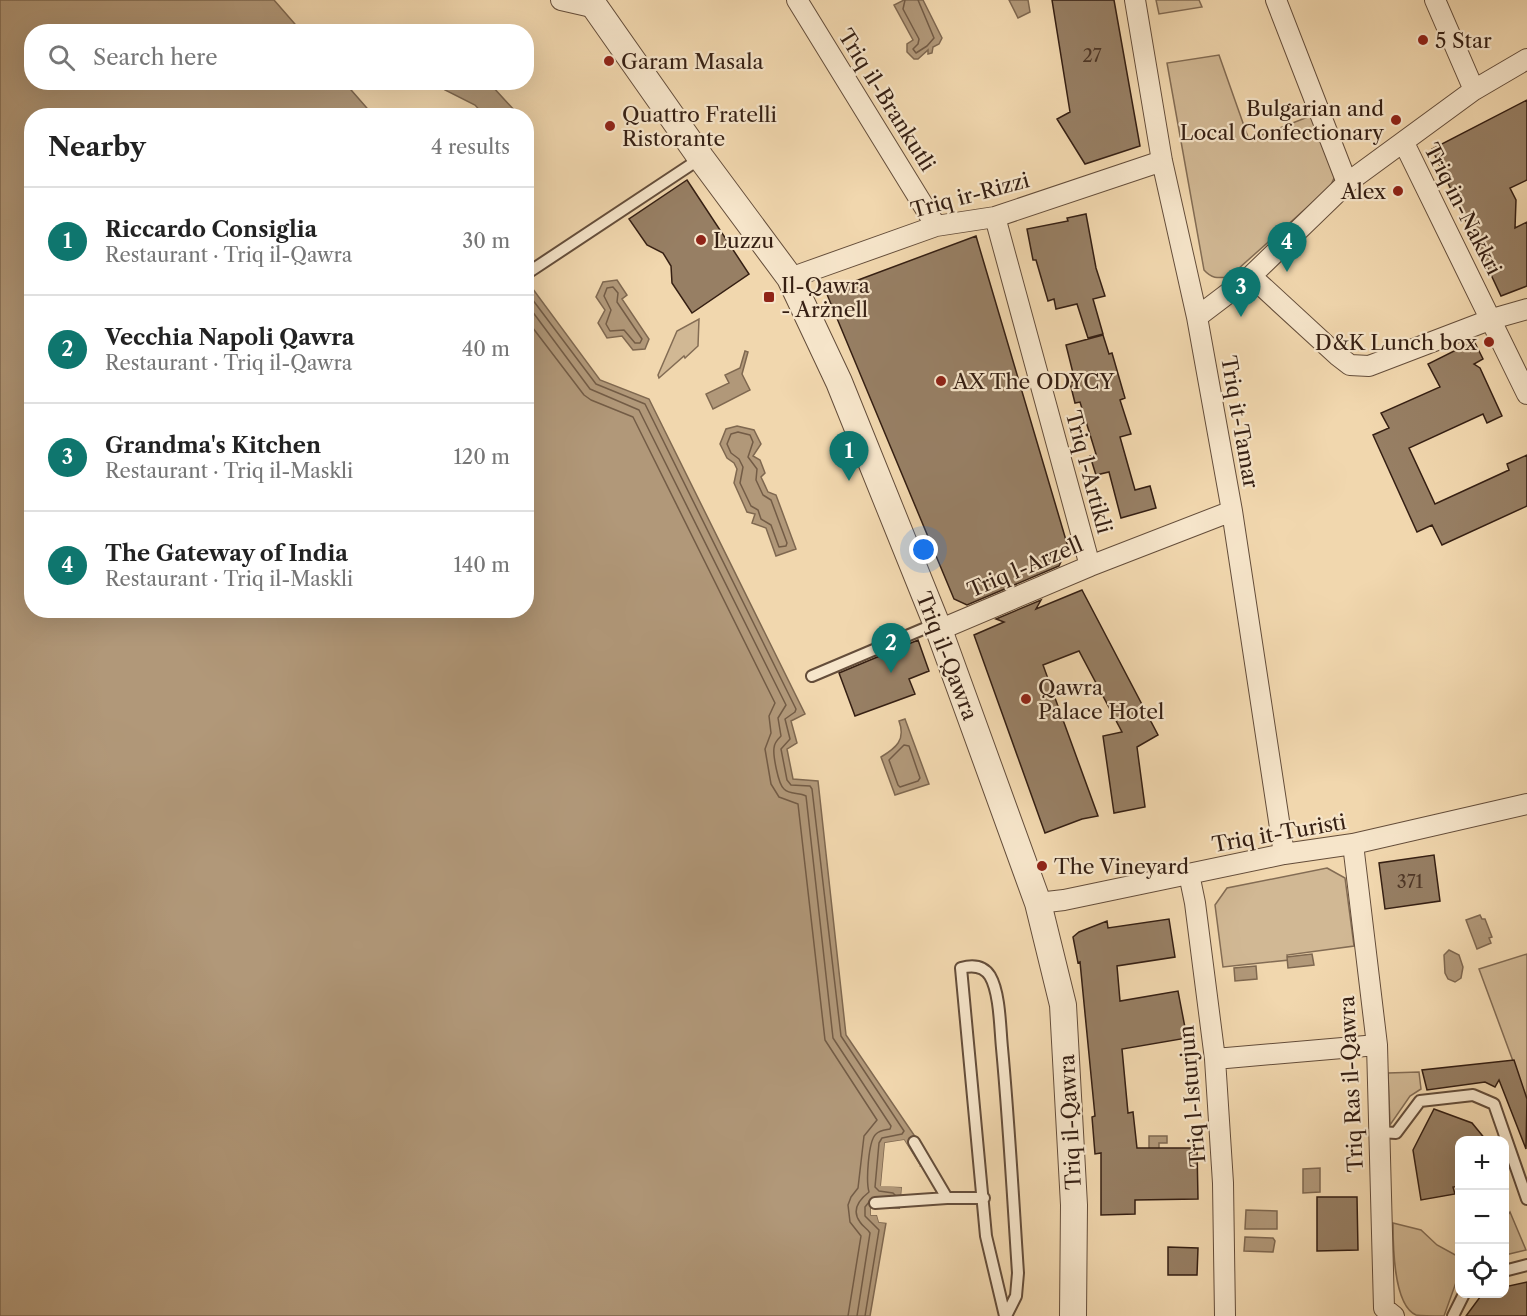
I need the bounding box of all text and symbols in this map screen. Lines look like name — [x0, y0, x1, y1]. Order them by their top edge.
search box — [24, 24, 534, 90]
street label: Triq il-Brankutli — [833, 24, 941, 176]
place label: 5 Star — [1435, 28, 1492, 53]
marker: 5 Star — [1416, 33, 1430, 47]
icon: search — [45, 41, 78, 74]
text: Search here — [93, 44, 218, 71]
house number: 27 — [1082, 45, 1102, 67]
place label: Garam Masala — [621, 49, 765, 74]
marker: Garam Masala — [602, 54, 616, 68]
place label: Bulgarian and Local Confectionary — [1180, 96, 1384, 145]
place label: Quattro Fratelli Ristorante — [622, 102, 777, 151]
marker: Bulgarian and Local Confectionary — [1389, 113, 1403, 127]
marker: Quattro Fratelli Ristorante — [603, 119, 617, 133]
text: Nearby — [48, 131, 146, 163]
text: 4 results — [431, 135, 510, 159]
street label: Triq in-Nakkri — [1419, 139, 1507, 279]
street label: Triq ir-Rizzi — [908, 167, 1032, 223]
place label: Alex — [1340, 179, 1387, 204]
marker: Alex — [1391, 184, 1405, 198]
text: Riccardo Consiglia — [105, 216, 317, 243]
pin: 4 — [1268, 222, 1306, 272]
place label: Luzzu — [713, 228, 774, 253]
text: 1 — [63, 229, 72, 253]
text: 30 m — [462, 229, 510, 253]
marker: Luzzu — [694, 233, 708, 247]
text: Restaurant · Triq il-Qawra — [105, 243, 352, 267]
pin: 3 — [1222, 268, 1260, 317]
place label: Il-Qawra - Arżnell — [781, 273, 871, 322]
marker: Il-Qawra - Arżnell — [762, 290, 776, 304]
text: Vecchia Napoli Qawra — [105, 324, 355, 351]
place label: D&K Lunch box — [1315, 330, 1478, 355]
marker: D&K Lunch box — [1482, 335, 1496, 349]
text: 2 — [62, 337, 73, 361]
text: 40 m — [462, 337, 510, 361]
text: Restaurant · Triq il-Qawra — [105, 351, 352, 375]
street label: Triq it-Tamar — [1216, 354, 1264, 490]
place label: AX The ODYCY — [952, 369, 1116, 394]
marker: AX The ODYCY — [934, 374, 948, 388]
street label: Triq l-Artikli — [1061, 408, 1117, 536]
text: Grandma's Kitchen — [105, 432, 321, 459]
pin: 1 — [830, 432, 868, 481]
text: 3 — [62, 445, 73, 469]
text: 120 m — [453, 445, 510, 469]
text: Restaurant · Triq il-Maskli — [105, 459, 353, 483]
street label: Triq l-Arzell — [964, 532, 1086, 602]
your location — [909, 535, 938, 564]
text: The Gateway of India — [105, 540, 348, 567]
text: 4 — [62, 553, 73, 577]
text: 140 m — [453, 553, 510, 577]
text: Restaurant · Triq il-Maskli — [105, 567, 353, 591]
street label: Triq il-Qawra — [911, 588, 983, 725]
pin: 2 — [872, 624, 910, 673]
place label: Qawra Palace Hotel — [1038, 675, 1164, 724]
marker: Qawra Palace Hotel — [1019, 692, 1033, 706]
street label: Triq it-Turisti — [1210, 809, 1348, 857]
place label: The Vineyard — [1054, 854, 1189, 879]
marker: The Vineyard — [1035, 859, 1049, 873]
house number: 371 — [1397, 871, 1424, 893]
street label: Triq Ras il-Qawra — [1334, 994, 1368, 1173]
street label: Triq l-Isturjun — [1173, 1024, 1211, 1168]
street label: Triq il-Qawra — [1054, 1053, 1086, 1190]
map controls — [1455, 1136, 1509, 1298]
button: + — [1455, 1136, 1509, 1190]
button: − — [1455, 1190, 1509, 1244]
button: locate — [1455, 1244, 1509, 1298]

